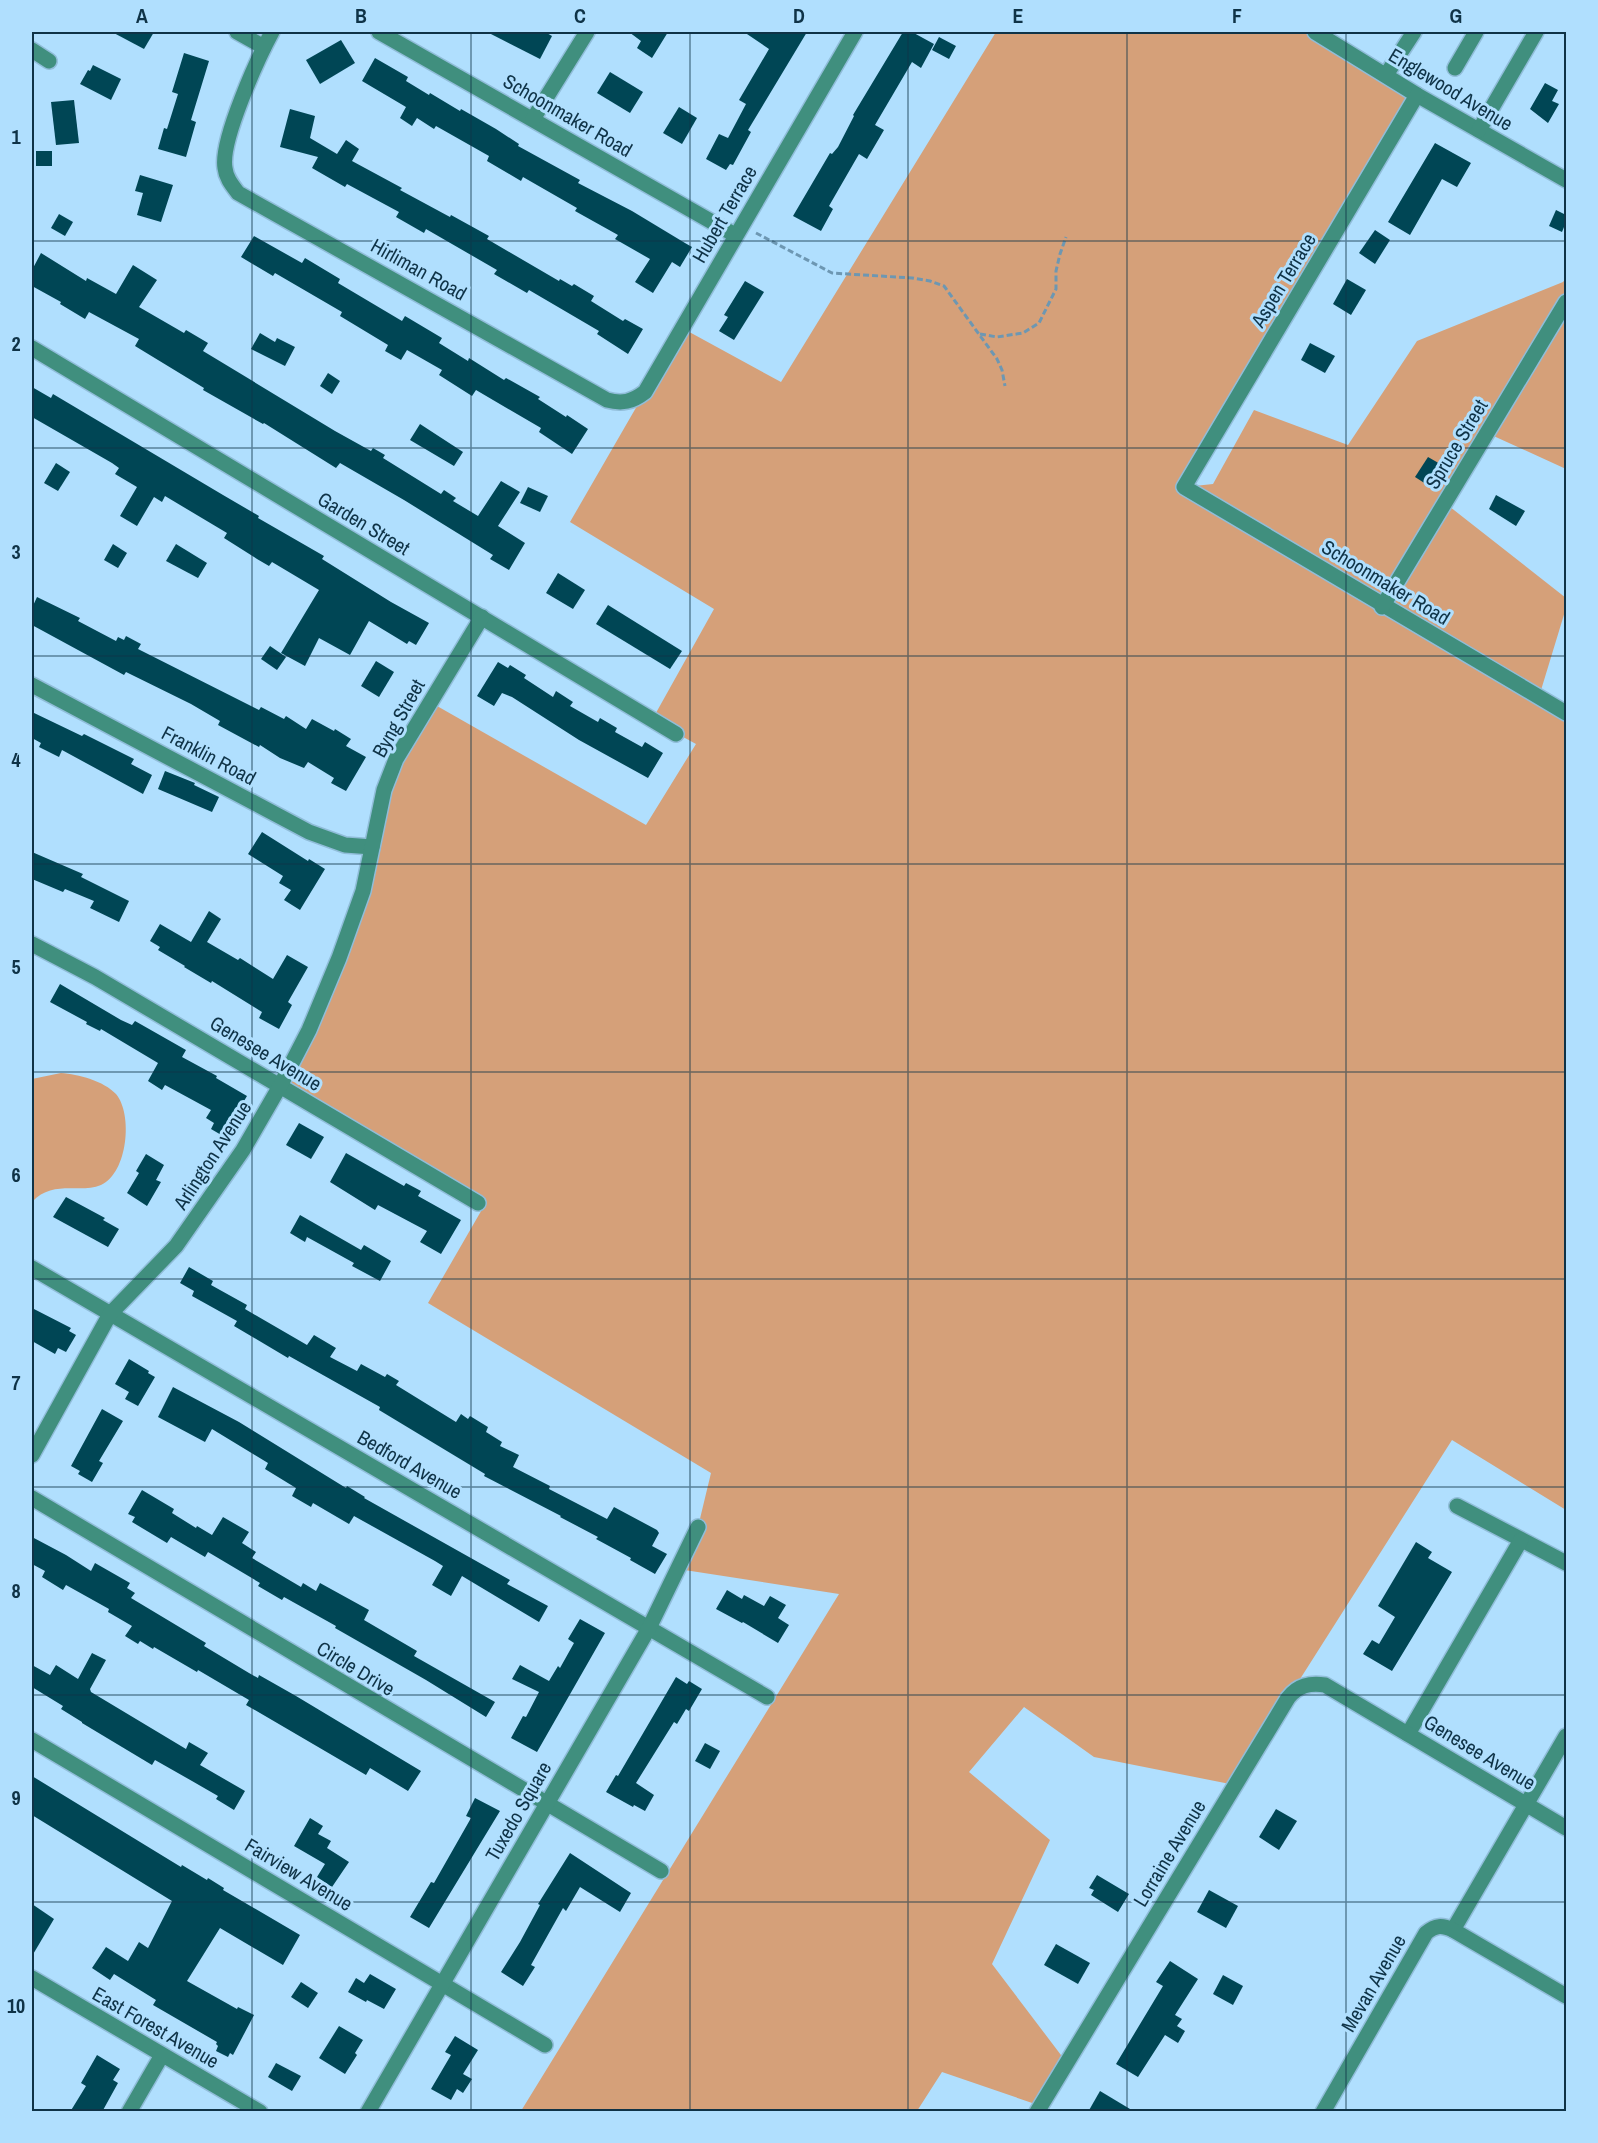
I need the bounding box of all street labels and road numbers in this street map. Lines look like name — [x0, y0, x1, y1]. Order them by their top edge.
street label: Englewood Avenue — [1384, 41, 1518, 137]
street label: Schoonmaker Road — [498, 67, 638, 163]
street label: Hubert Terrace — [685, 160, 763, 268]
street label: Aspen Terrace — [1244, 228, 1322, 333]
street label: Hirliman Road — [366, 232, 472, 306]
street label: Spruce Street — [1419, 394, 1494, 494]
street label: Garden Street — [313, 485, 415, 561]
street label: Schoonmaker Road — [1317, 533, 1455, 631]
street label: Byng Street — [365, 674, 431, 762]
street label: Franklin Road — [157, 719, 261, 791]
street label: Genesee Avenue — [205, 1009, 327, 1097]
street label: Arlington Avenue — [166, 1095, 257, 1215]
street label: Bedford Avenue — [353, 1423, 467, 1505]
street label: Circle Drive — [312, 1634, 400, 1702]
street label: Genesee Avenue — [1419, 1708, 1541, 1796]
street label: Tuxedo Square — [479, 1756, 557, 1866]
street label: Lorraine Avenue — [1127, 1795, 1211, 1911]
street label: Fairview Avenue — [240, 1831, 358, 1917]
street label: Mevan Avenue — [1334, 1929, 1412, 2037]
street label: East Forest Avenue — [88, 1980, 224, 2074]

